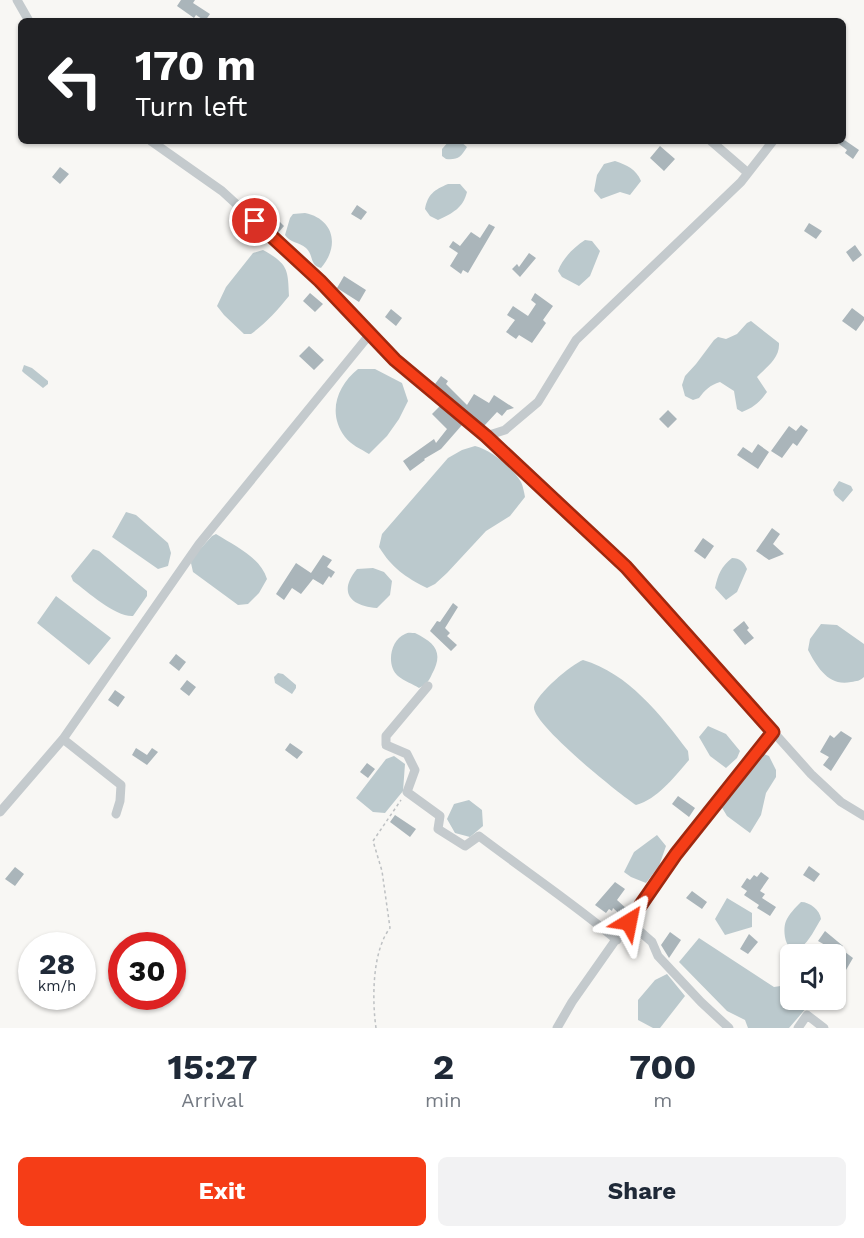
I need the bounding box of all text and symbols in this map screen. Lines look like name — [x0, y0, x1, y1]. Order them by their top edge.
text: 170 m — [135, 41, 256, 90]
icon: left — [36, 42, 114, 120]
text: Turn left — [135, 91, 247, 123]
pin — [229, 195, 280, 246]
icon: arrive — [238, 204, 271, 237]
position arrow — [597, 890, 661, 954]
speed limit sign: 30 — [108, 932, 186, 1010]
map controls — [780, 944, 846, 1010]
button: sound — [780, 944, 846, 1010]
text: 28 — [39, 946, 75, 981]
text: km/h — [38, 977, 76, 995]
text: 15:27 — [167, 1046, 258, 1088]
text: 2 — [433, 1046, 454, 1088]
text: 700 — [629, 1046, 697, 1088]
text: Arrival — [181, 1088, 244, 1112]
text: min — [425, 1088, 462, 1112]
text: m — [653, 1088, 672, 1112]
button: Exit — [18, 1157, 426, 1226]
button: Share — [438, 1157, 846, 1226]

